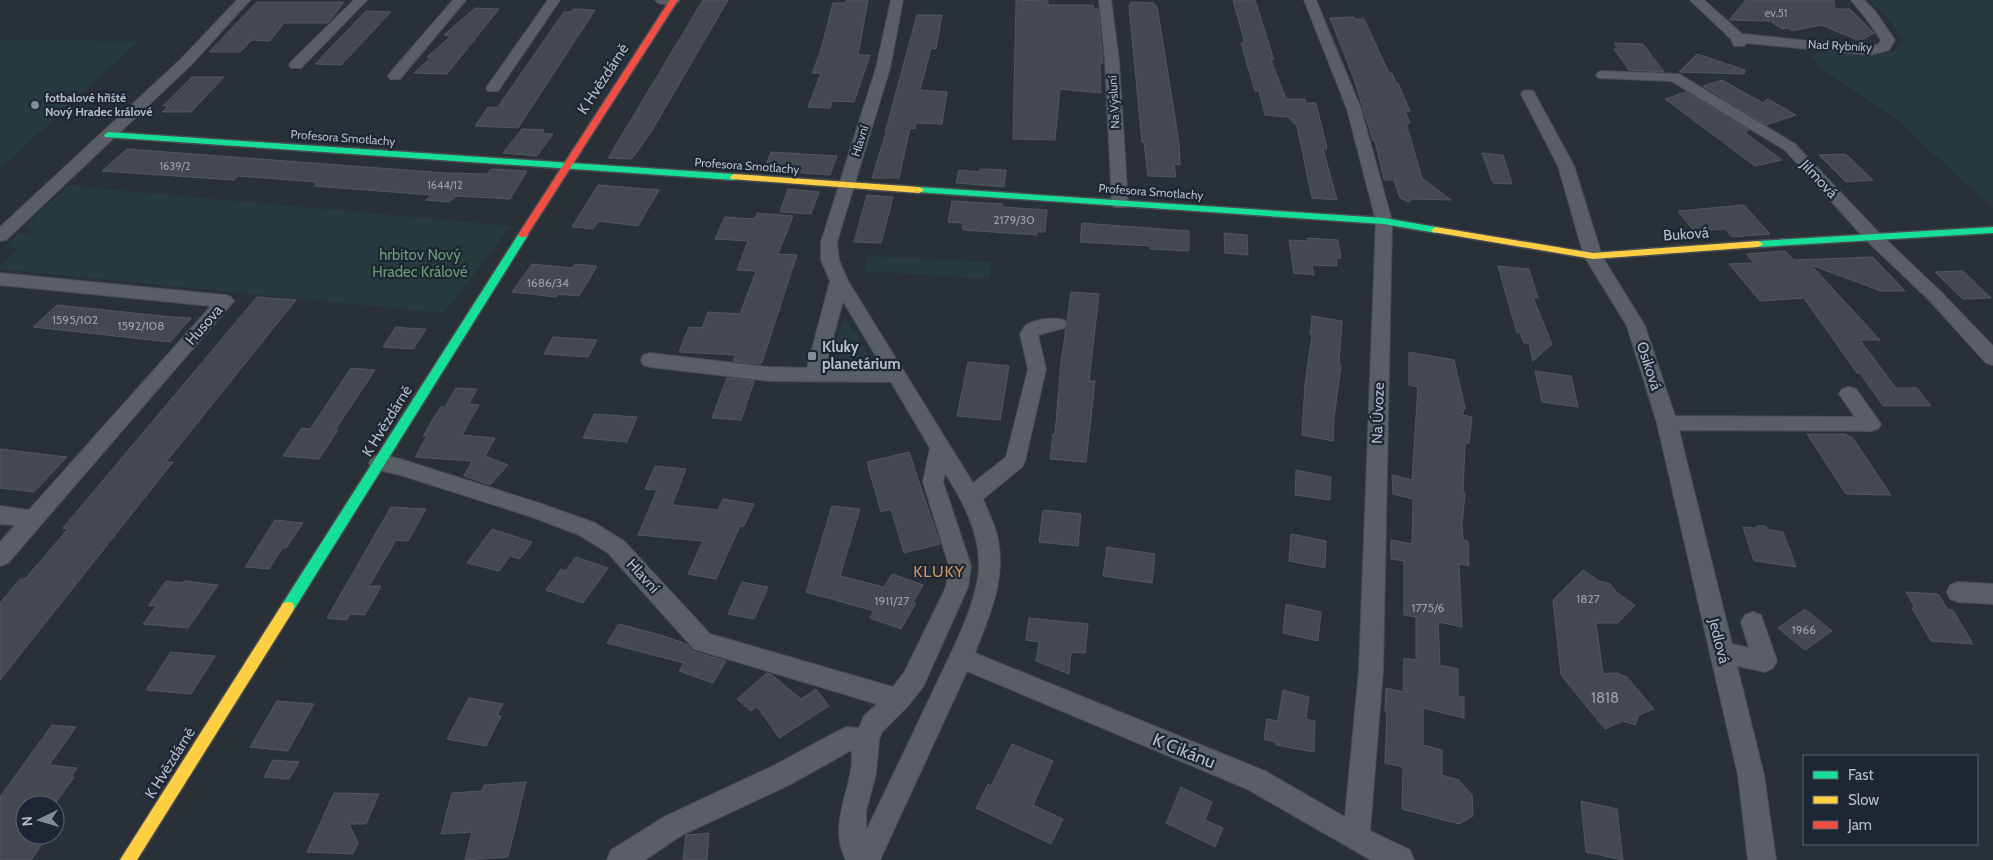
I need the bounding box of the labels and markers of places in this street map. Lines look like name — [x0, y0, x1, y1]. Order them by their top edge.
place label: fotbalové hřiště Nový Hradec králové — [45, 90, 152, 119]
marker: fotbalové hřiště Nový Hradec králové — [29, 99, 41, 111]
place label: Kluky planetárium — [822, 338, 901, 373]
marker: Kluky planetárium — [806, 350, 818, 362]

